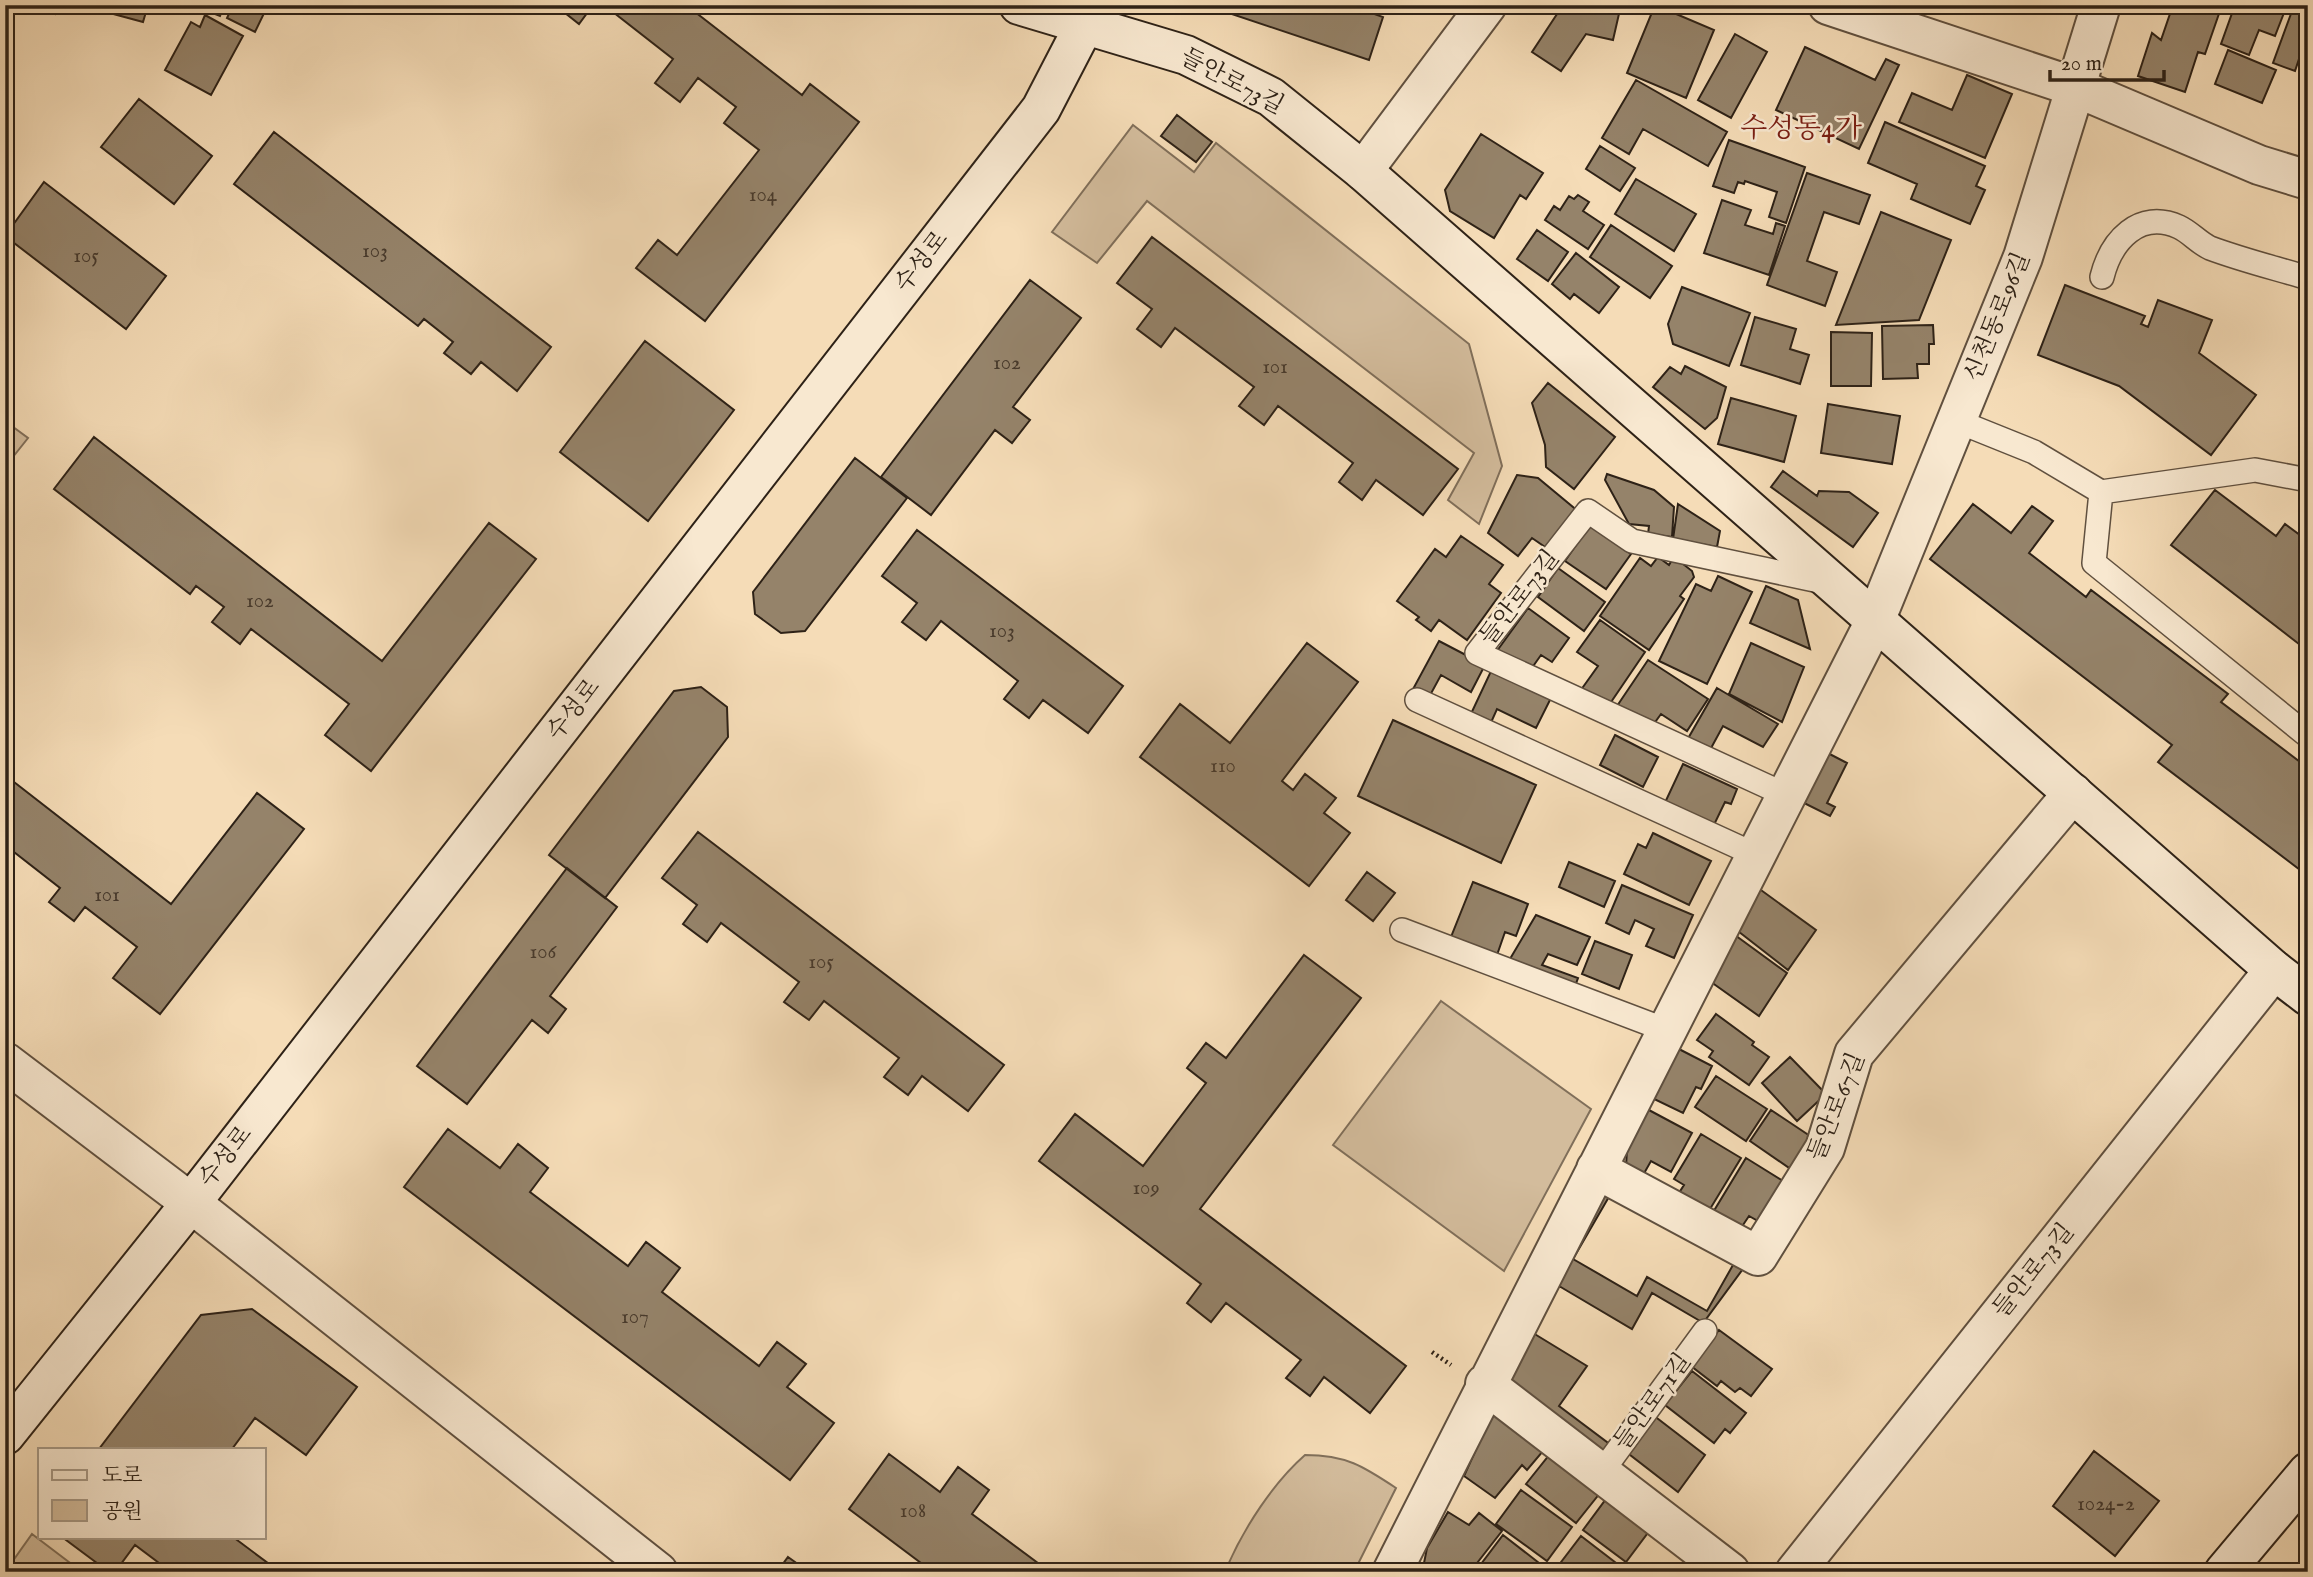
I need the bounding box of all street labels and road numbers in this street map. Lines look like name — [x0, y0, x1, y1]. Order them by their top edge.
street label: 들안로73길 — [1175, 42, 1289, 122]
street label: 수성로 — [888, 225, 956, 299]
street label: 신천동로96길 — [1958, 248, 2038, 386]
street label: 들안로73길 — [1473, 544, 1567, 652]
street label: 수성로 — [540, 673, 608, 747]
street label: 들안로67길 — [1801, 1048, 1873, 1166]
street label: 수성로 — [192, 1120, 260, 1194]
street label: 들안로73길 — [1986, 1217, 2082, 1325]
street label: 들안로71길 — [1607, 1347, 1699, 1457]

